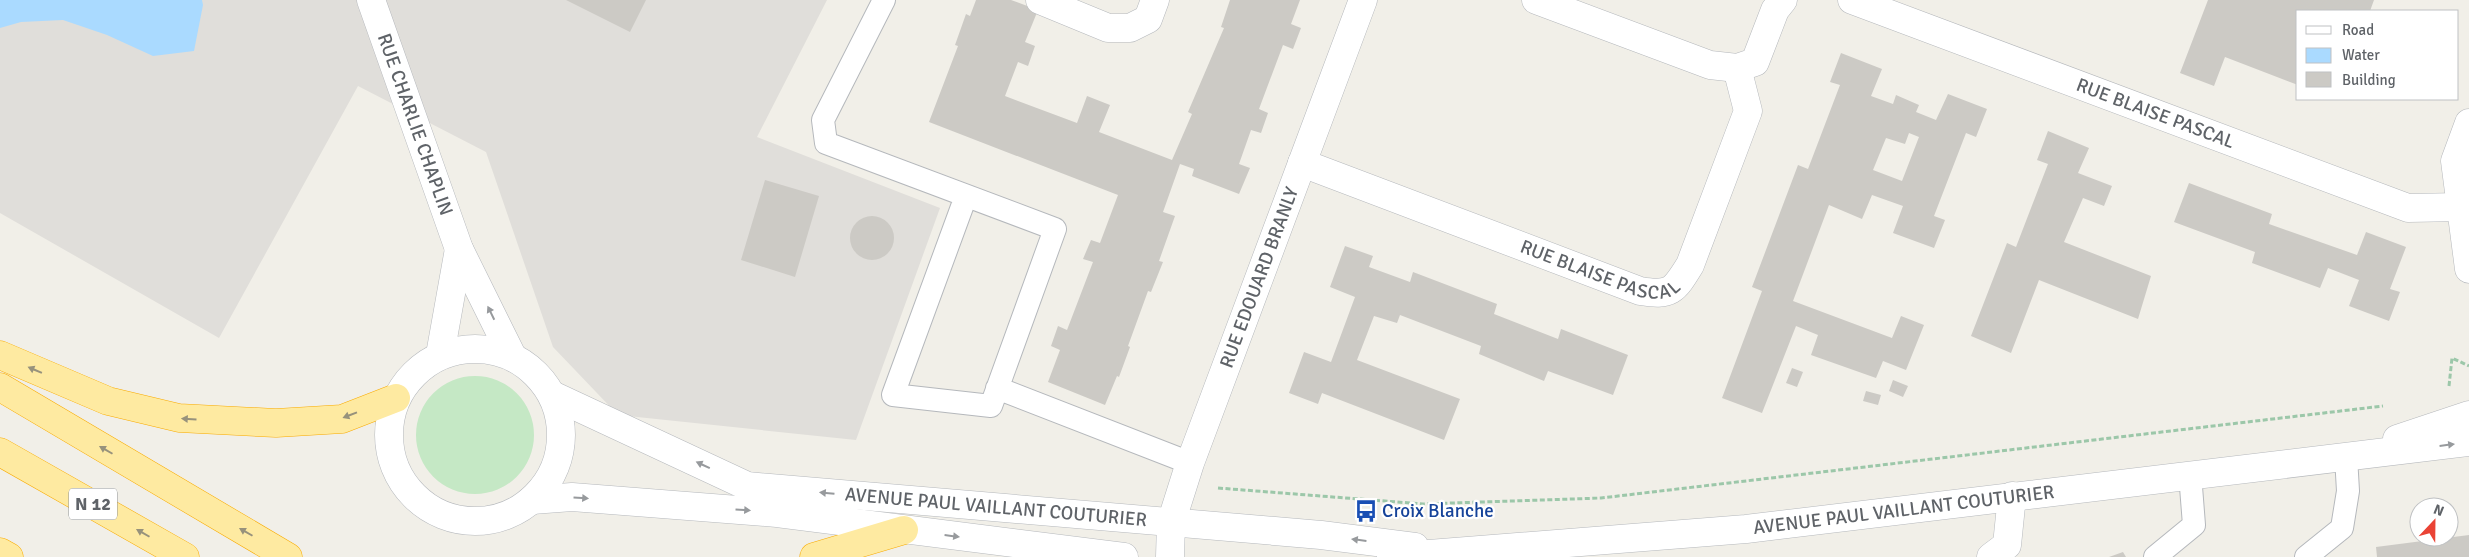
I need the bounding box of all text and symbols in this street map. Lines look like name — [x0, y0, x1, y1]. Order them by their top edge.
legend — [2296, 10, 2459, 100]
text: Road — [2342, 21, 2374, 39]
street label: RUE CHARLIE CHAPLIN — [372, 30, 458, 219]
text: Water — [2342, 46, 2380, 64]
text: Building — [2342, 71, 2396, 89]
street label: RUE BLAISE PASCAL — [2073, 73, 2238, 154]
street label: RUE EDOUARD BRANLY — [1215, 183, 1304, 371]
street label: RUE BLAISE PASCAL — [1517, 235, 1686, 305]
one-way arrow — [486, 306, 494, 320]
one-way arrow — [28, 365, 42, 373]
one-way arrow — [343, 412, 358, 420]
one-way arrow — [180, 414, 196, 422]
one-way arrow — [2439, 441, 2455, 449]
one-way arrow — [100, 445, 113, 454]
one-way arrow — [696, 461, 710, 469]
street label: AVENUE PAUL VAILLANT COUTURIER — [1752, 480, 2056, 540]
street label: AVENUE PAUL VAILLANT COUTURIER — [844, 482, 1148, 532]
road number: N 12 — [69, 488, 117, 520]
one-way arrow — [818, 489, 834, 497]
one-way arrow — [573, 494, 589, 502]
north arrow — [2409, 497, 2459, 547]
bus stop icon: Croix Blanche — [1353, 498, 1379, 524]
place label: Croix Blanche — [1382, 499, 1494, 523]
text: N — [2431, 501, 2446, 520]
one-way arrow — [735, 506, 751, 514]
one-way arrow — [240, 528, 253, 537]
one-way arrow — [135, 529, 150, 537]
one-way arrow — [945, 532, 961, 540]
one-way arrow — [1351, 535, 1367, 543]

